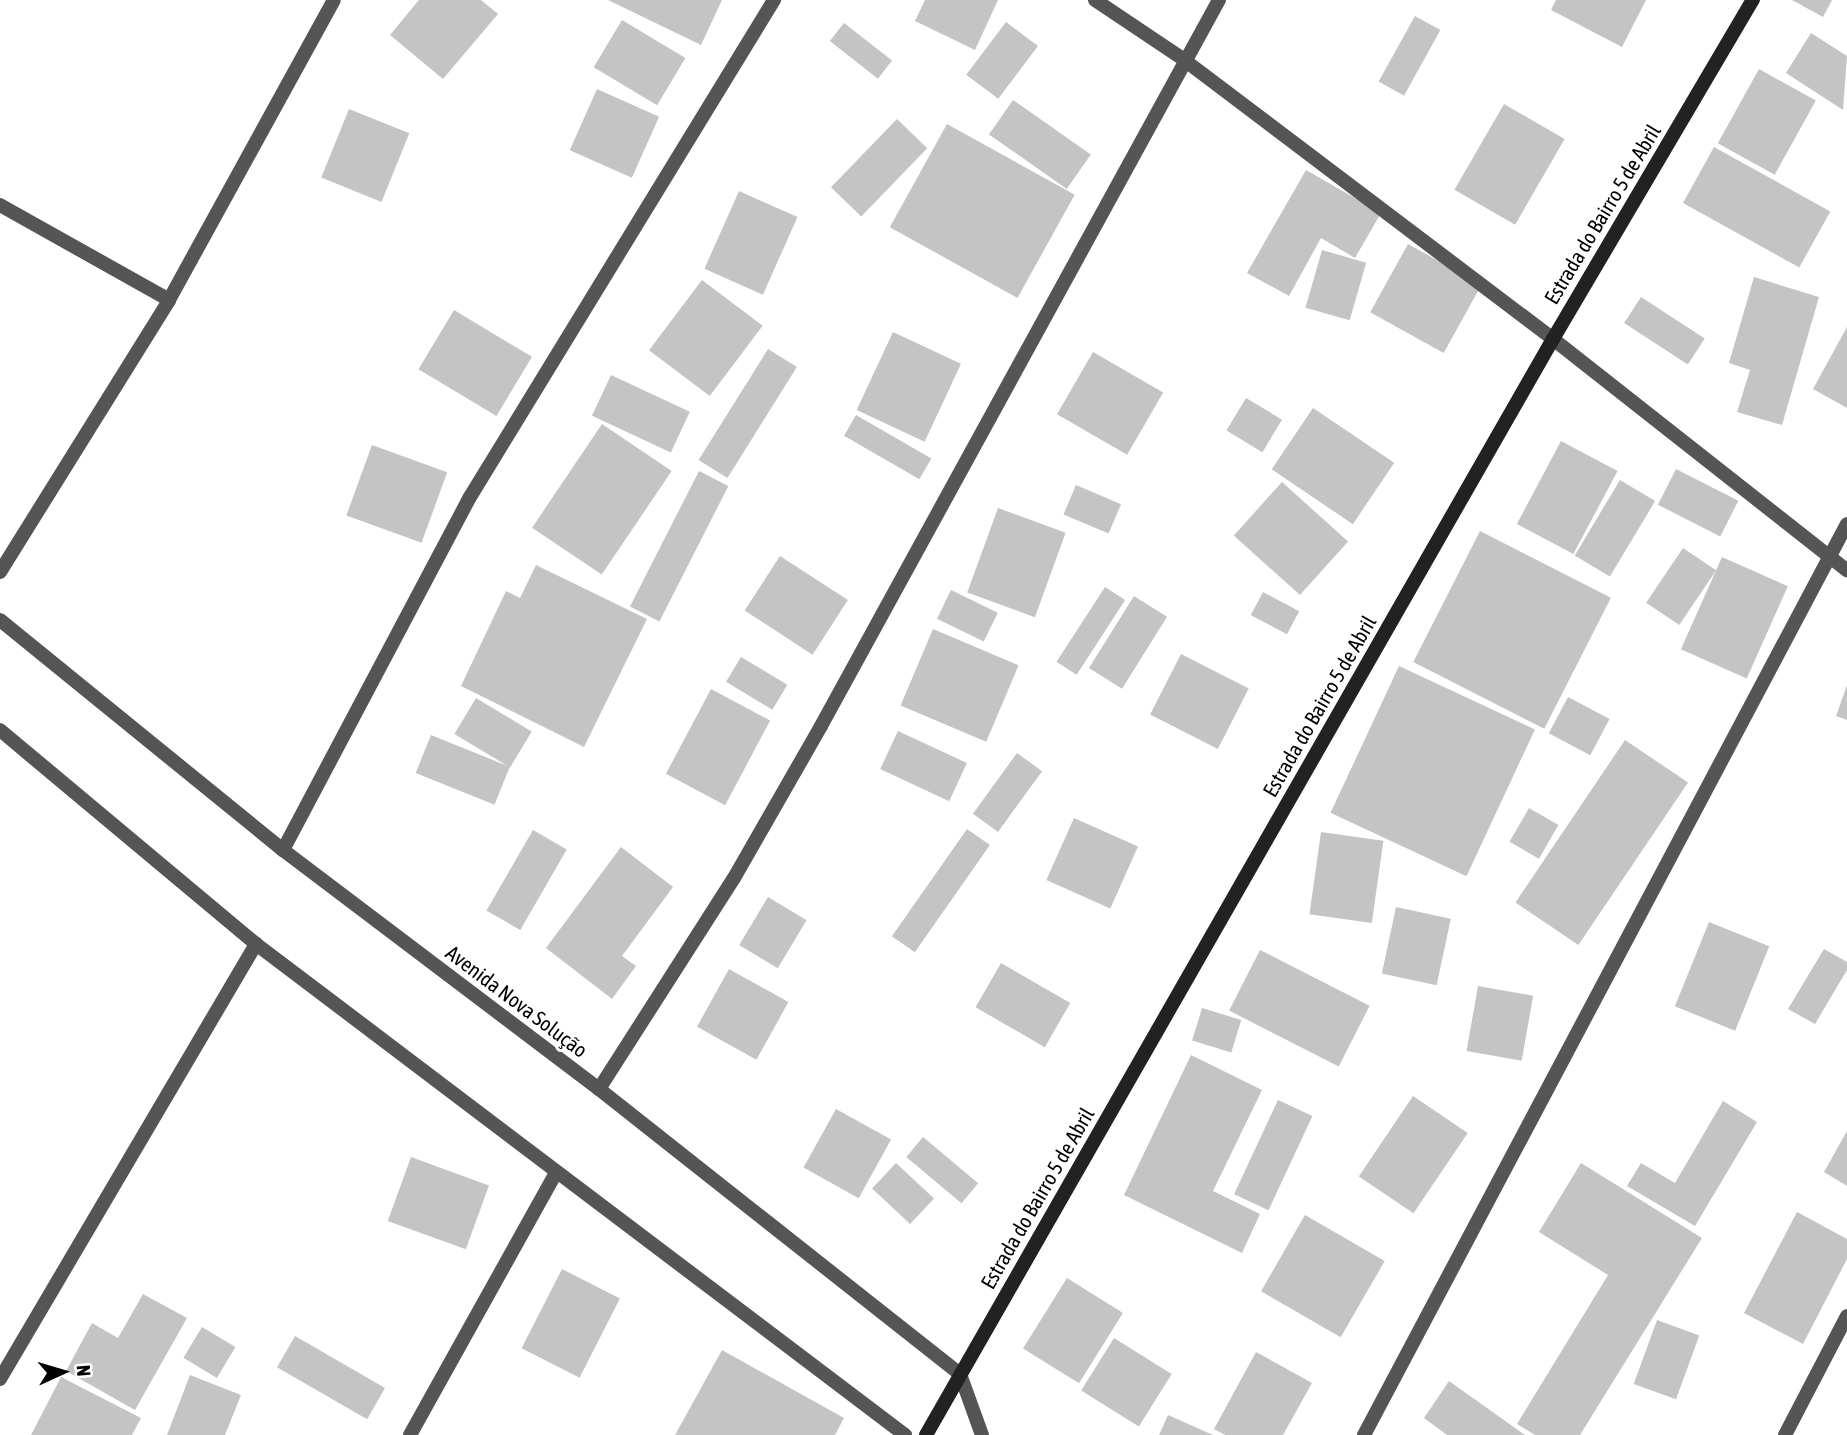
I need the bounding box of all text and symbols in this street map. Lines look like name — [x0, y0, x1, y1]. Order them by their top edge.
street label: Estrada do Bairro 5 de Abril — [1538, 120, 1666, 308]
street label: Estrada do Bairro 5 de Abril — [1257, 611, 1381, 801]
street label: Avenida Nova Solução — [441, 940, 593, 1062]
street label: Estrada do Bairro 5 de Abril — [975, 1103, 1099, 1293]
north arrow — [28, 1337, 98, 1407]
text: N — [73, 1364, 95, 1377]

